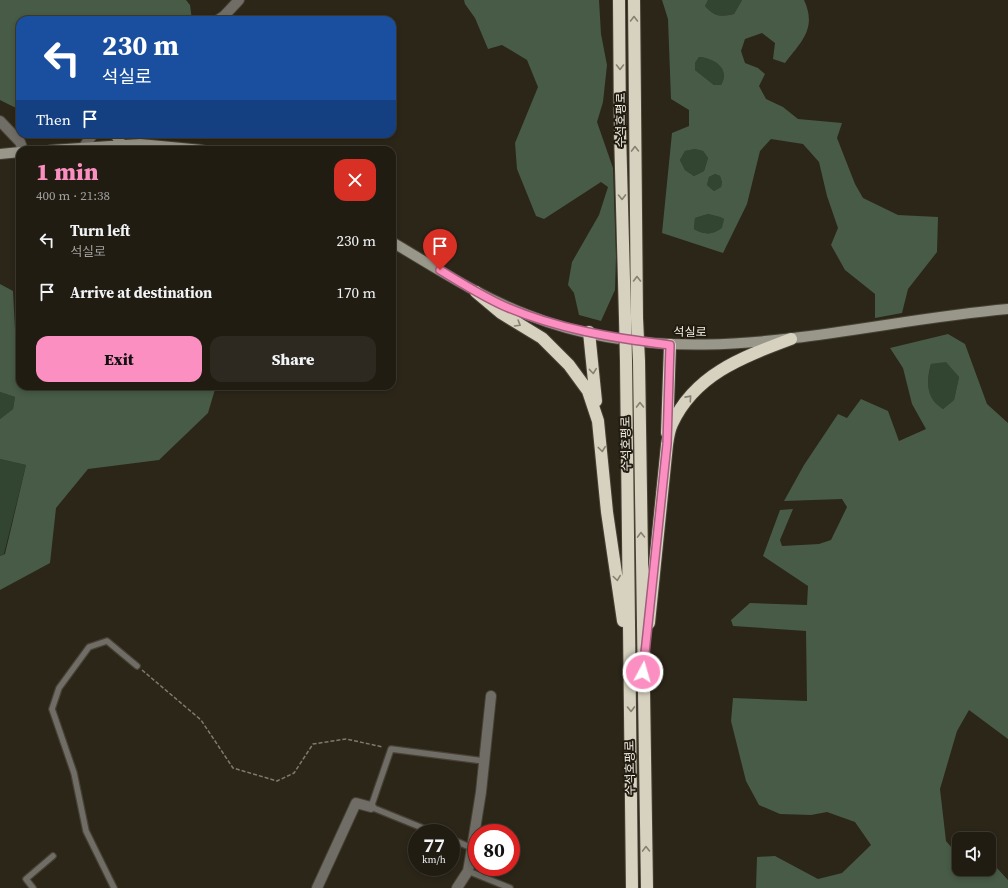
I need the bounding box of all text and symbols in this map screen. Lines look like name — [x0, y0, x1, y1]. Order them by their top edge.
one-way arrow — [630, 16, 638, 22]
text: 230 m — [102, 26, 179, 64]
icon: left — [36, 32, 88, 84]
text: 석실로 — [102, 64, 152, 89]
one-way arrow — [616, 64, 624, 70]
street label: 수석호평로 — [613, 92, 629, 148]
icon: arrive — [79, 108, 101, 130]
text: Then — [36, 109, 71, 130]
one-way arrow — [631, 146, 639, 152]
text: 1 min — [36, 155, 99, 188]
button: close — [334, 159, 376, 201]
text: 400 m · 21:38 — [36, 187, 110, 204]
one-way arrow — [618, 194, 626, 200]
text: Turn left — [70, 220, 130, 241]
icon: left — [36, 229, 58, 251]
pin — [423, 229, 457, 270]
text: 230 m — [336, 230, 376, 251]
icon: arrive — [429, 235, 451, 257]
text: 석실로 — [70, 243, 106, 260]
one-way arrow — [633, 276, 641, 282]
icon: arrive — [36, 281, 58, 303]
text: Arrive at destination — [70, 282, 212, 303]
text: 170 m — [336, 282, 376, 303]
one-way arrow — [514, 319, 521, 326]
street label: 석실로 — [673, 324, 707, 340]
button: Exit — [36, 336, 202, 382]
button: Share — [210, 336, 376, 382]
one-way arrow — [588, 368, 597, 374]
one-way arrow — [685, 395, 692, 402]
one-way arrow — [636, 402, 644, 408]
street label: 수석호평로 — [618, 416, 634, 472]
one-way arrow — [597, 446, 606, 452]
one-way arrow — [637, 532, 645, 538]
one-way arrow — [612, 575, 621, 581]
position arrow — [622, 651, 664, 693]
one-way arrow — [627, 706, 635, 712]
street label: 수석호평로 — [622, 740, 638, 796]
speed limit sign: 80 — [468, 824, 520, 876]
text: 77 — [423, 831, 445, 859]
map controls — [952, 832, 996, 876]
button: sound — [952, 832, 996, 876]
one-way arrow — [641, 846, 650, 852]
text: km/h — [422, 853, 446, 866]

